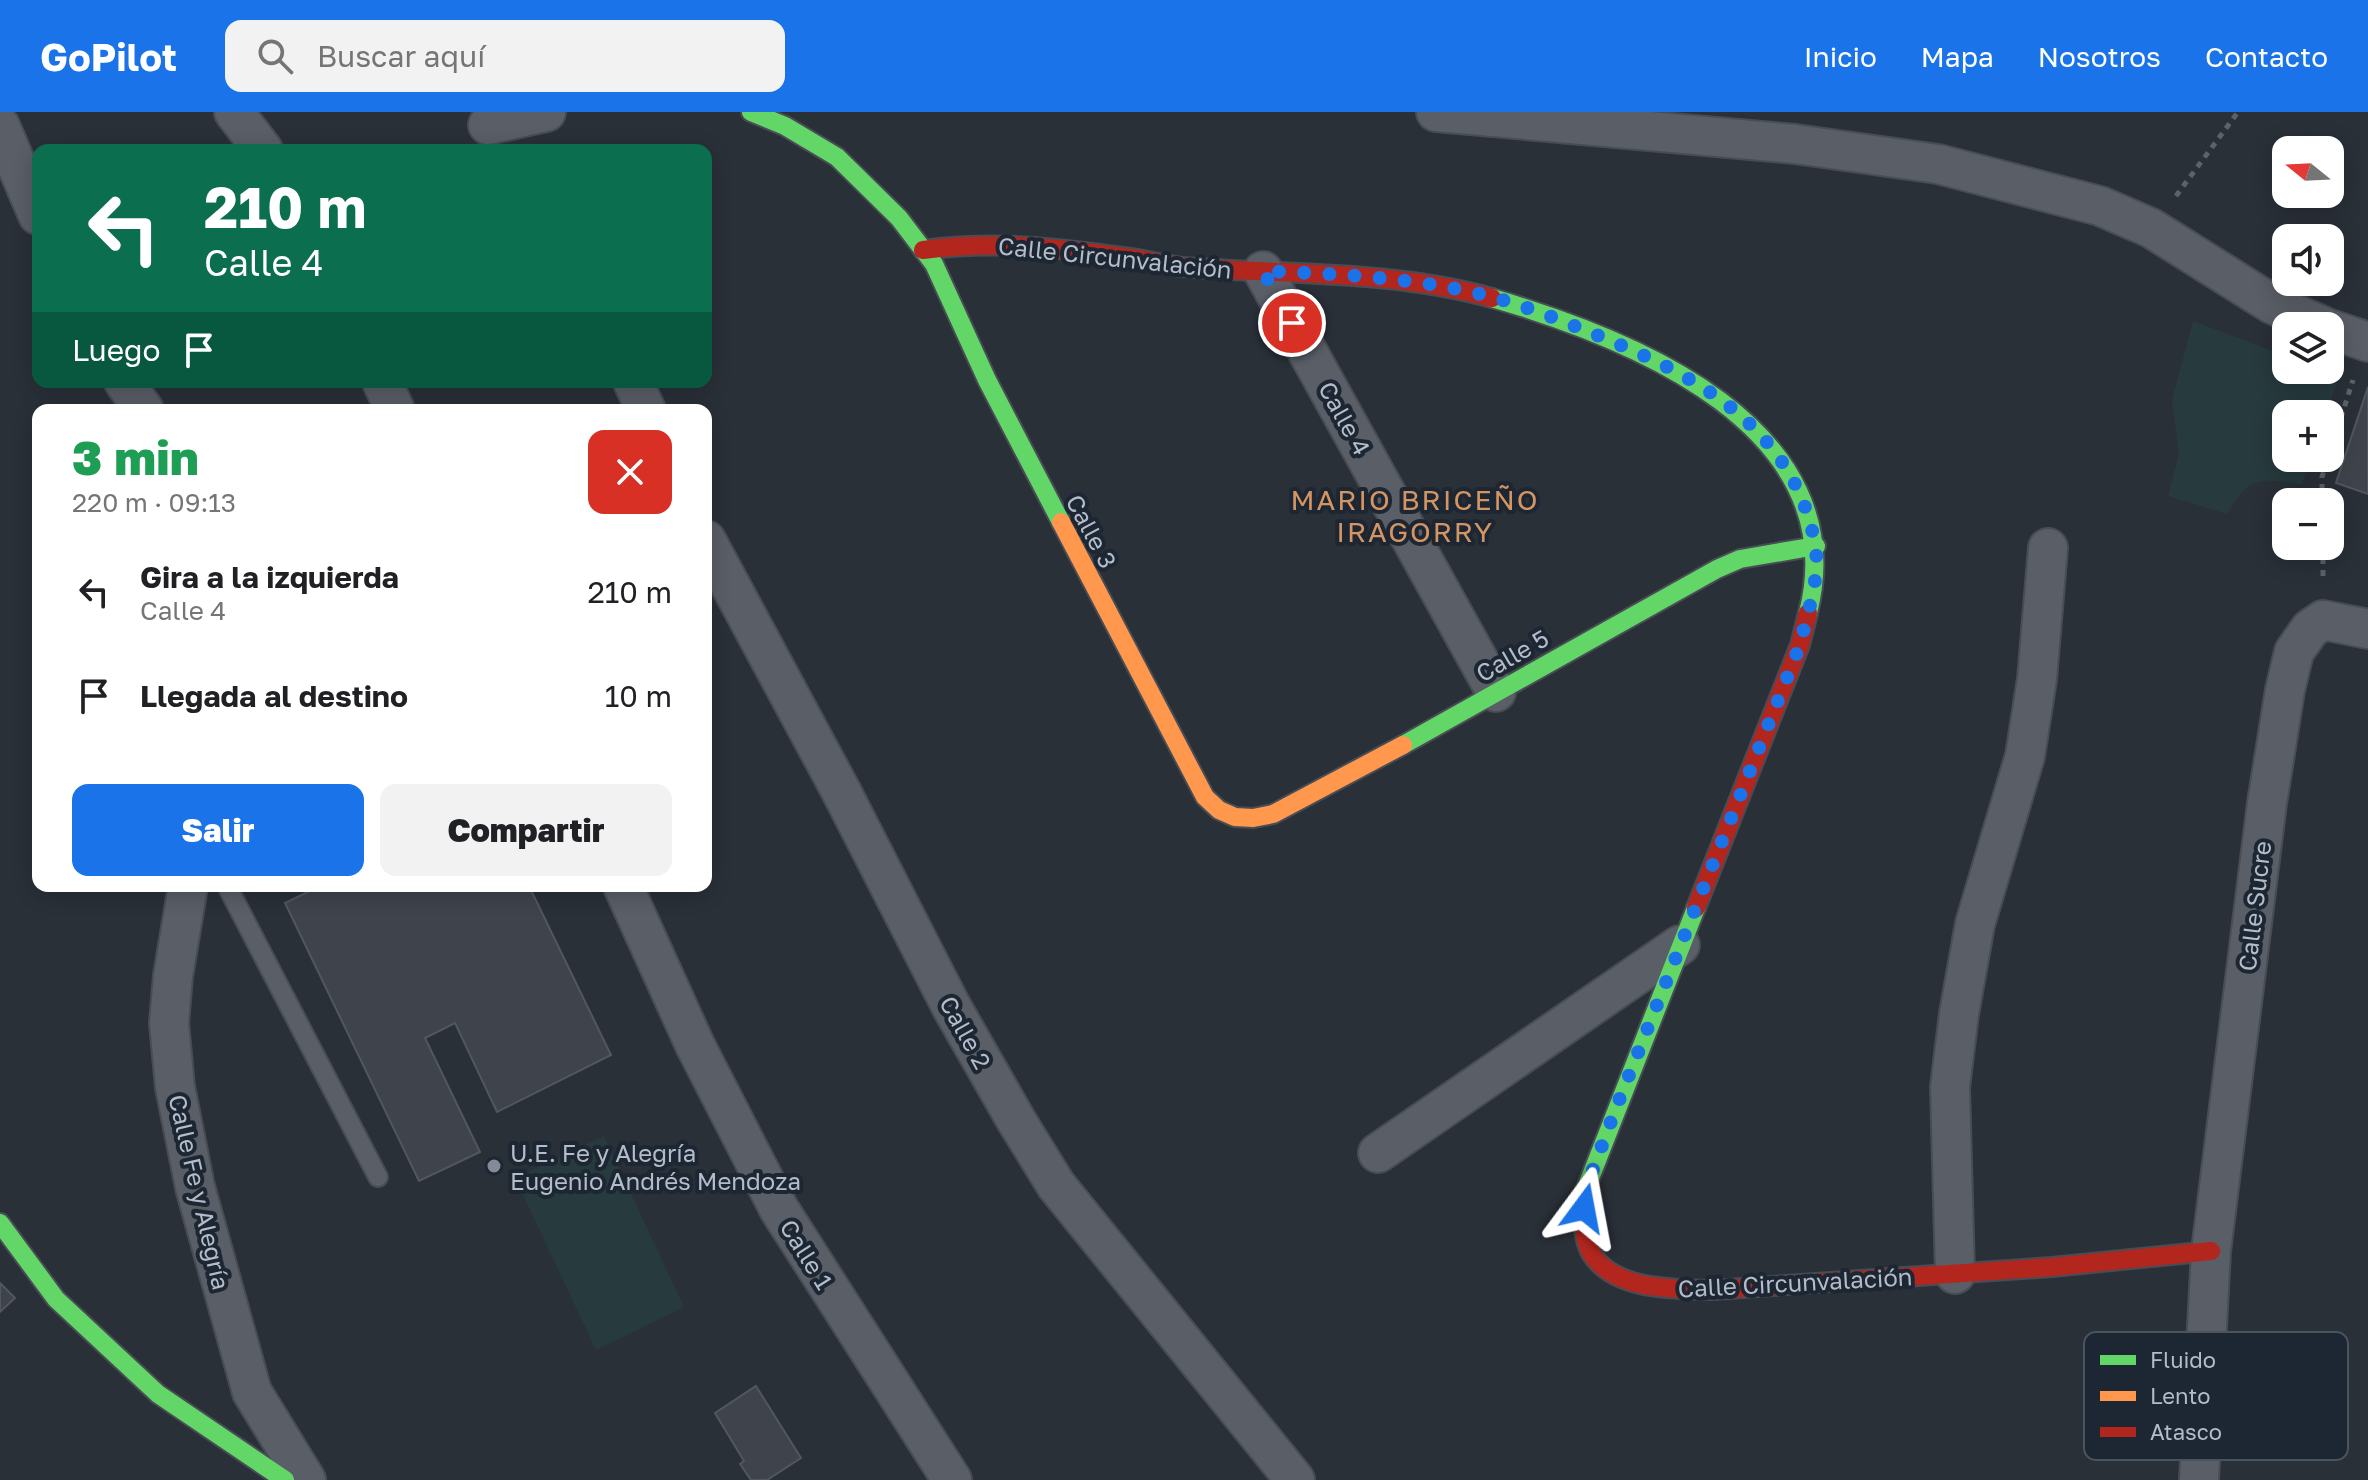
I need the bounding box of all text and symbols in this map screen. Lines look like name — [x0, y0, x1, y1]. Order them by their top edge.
search box — [225, 20, 785, 92]
text: GoPilot — [40, 34, 177, 79]
icon: search — [253, 34, 297, 78]
text: Buscar aquí — [317, 38, 485, 74]
text: Inicio — [1804, 40, 1877, 73]
text: Mapa — [1921, 40, 1994, 73]
text: Nosotros — [2038, 40, 2161, 73]
text: Contacto — [2205, 40, 2328, 73]
north arrow — [2272, 136, 2344, 208]
map controls — [2272, 136, 2344, 560]
text: 210 m — [204, 173, 366, 240]
icon: left — [72, 176, 176, 280]
button: sound — [2272, 224, 2344, 296]
street label: Calle Circunvalación — [997, 230, 1233, 284]
text: Calle 4 — [204, 241, 323, 284]
pin — [1258, 289, 1326, 357]
icon: arrive — [1270, 301, 1314, 345]
button: layers — [2272, 312, 2344, 384]
icon: arrive — [177, 328, 221, 372]
text: Luego — [72, 332, 161, 368]
street label: Calle 4 — [1313, 376, 1377, 460]
button: + — [2272, 400, 2344, 472]
text: 3 min — [72, 428, 199, 486]
button: close — [588, 430, 672, 514]
district label: MARIO BRICEÑO IRAGORRY — [1290, 483, 1540, 548]
text: 220 m · 09:13 — [72, 487, 236, 518]
button: − — [2272, 488, 2344, 560]
street label: Calle 3 — [1061, 489, 1123, 573]
text: Gira a la izquierda — [140, 559, 399, 595]
icon: left — [72, 570, 116, 614]
text: 210 m — [587, 574, 672, 610]
text: Calle 4 — [140, 595, 226, 626]
street label: Calle 5 — [1471, 623, 1553, 687]
icon: arrive — [72, 674, 116, 718]
text: Llegada al destino — [140, 678, 408, 714]
text: 10 m — [605, 678, 672, 714]
button: Salir — [72, 784, 364, 876]
button: Compartir — [380, 784, 672, 876]
street label: Calle Sucre — [2232, 839, 2276, 973]
street label: Calle 2 — [934, 990, 998, 1074]
street label: Calle Fe y Alegría — [163, 1092, 237, 1292]
place label: U.E. Fe y Alegría Eugenio Andrés Mendoza — [510, 1138, 801, 1195]
marker: U.E. Fe y Alegría Eugenio Andrés Mendoza — [485, 1157, 503, 1175]
position arrow — [1542, 1166, 1626, 1250]
street label: Calle 1 — [774, 1214, 840, 1294]
street label: Calle Circunvalación — [1677, 1261, 1913, 1303]
legend — [2084, 1332, 2348, 1460]
text: Fluido — [2150, 1346, 2216, 1373]
text: Lento — [2150, 1382, 2210, 1409]
text: Atasco — [2150, 1418, 2222, 1445]

